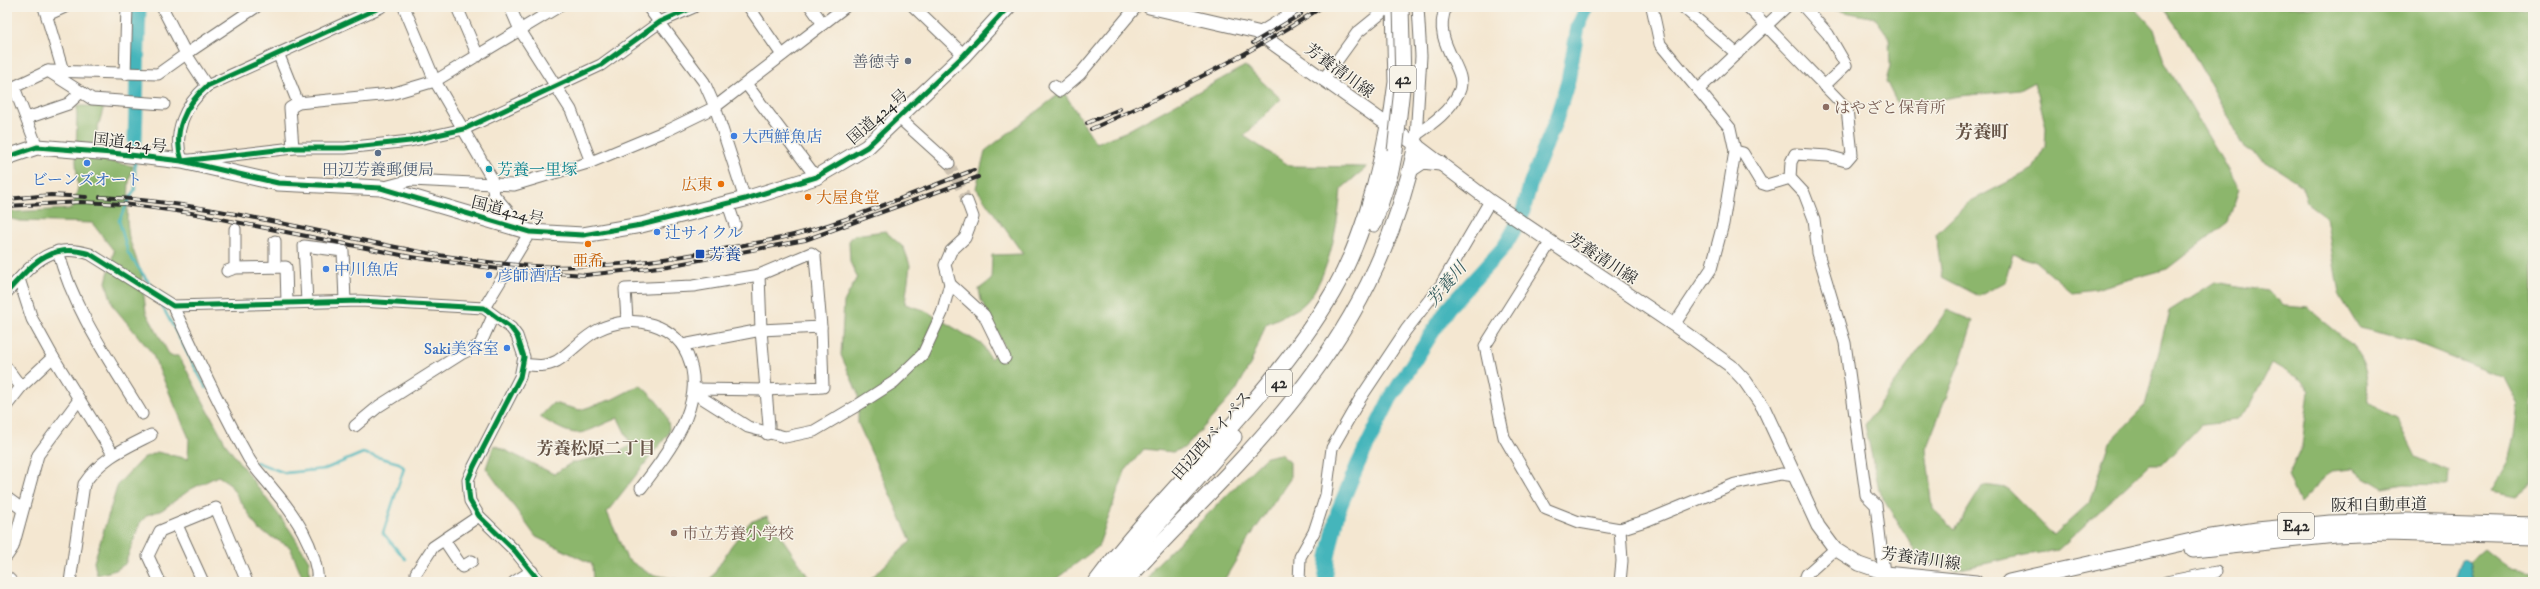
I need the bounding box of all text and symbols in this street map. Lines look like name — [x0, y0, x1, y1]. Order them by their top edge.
street label: 芳養清川線 — [1301, 39, 1378, 102]
place label: 善徳寺 — [852, 52, 900, 72]
marker: 善徳寺 — [903, 56, 913, 66]
road number: 42 — [1390, 66, 1416, 92]
street label: 国道424号 — [843, 85, 912, 149]
place label: はやざと保育所 — [1834, 98, 1946, 118]
marker: はやざと保育所 — [1821, 102, 1831, 112]
district label: 芳養町 — [1955, 122, 2009, 144]
place label: 大西鮮魚店 — [742, 127, 822, 147]
street label: 国道424号 — [92, 129, 168, 157]
marker: 大西鮮魚店 — [729, 131, 739, 141]
marker: 田辺芳養郵便局 — [373, 148, 383, 158]
marker: ビーンズオート — [82, 158, 92, 168]
place label: 田辺芳養郵便局 — [322, 160, 434, 180]
place label: 芳養一里塚 — [497, 160, 577, 180]
marker: 芳養一里塚 — [484, 164, 494, 174]
place label: ビーンズオート — [32, 170, 142, 190]
place label: 広東 — [681, 175, 713, 195]
marker: 広東 — [716, 179, 726, 189]
place label: 大屋食堂 — [816, 188, 880, 208]
street label: 国道424号 — [469, 192, 546, 230]
marker: 大屋食堂 — [803, 192, 813, 202]
place label: 辻サイクル — [665, 223, 743, 243]
marker: 辻サイクル — [652, 227, 662, 237]
street label: 芳養清川線 — [1563, 229, 1641, 289]
marker: 亜希 — [583, 239, 593, 249]
place label: 芳養 — [709, 245, 741, 265]
marker: 芳養 — [694, 248, 706, 260]
place label: 亜希 — [572, 251, 604, 271]
water label: 芳養川 — [1422, 257, 1473, 311]
place label: 中川魚店 — [334, 260, 398, 280]
marker: 中川魚店 — [321, 264, 331, 274]
place label: 彦師酒店 — [497, 266, 561, 286]
marker: 彦師酒店 — [484, 270, 494, 280]
place label: Saki美容室 — [424, 339, 499, 359]
marker: Saki美容室 — [502, 343, 512, 353]
road number: 42 — [1266, 370, 1292, 396]
street label: 田辺西バイパス — [1168, 387, 1256, 484]
district label: 芳養松原二丁目 — [537, 438, 656, 460]
street label: 阪和自動車道 — [2331, 494, 2427, 516]
road number: E42 — [2278, 513, 2314, 539]
place label: 市立芳養小学校 — [682, 524, 794, 544]
marker: 市立芳養小学校 — [669, 528, 679, 538]
street label: 芳養清川線 — [1880, 544, 1962, 574]

